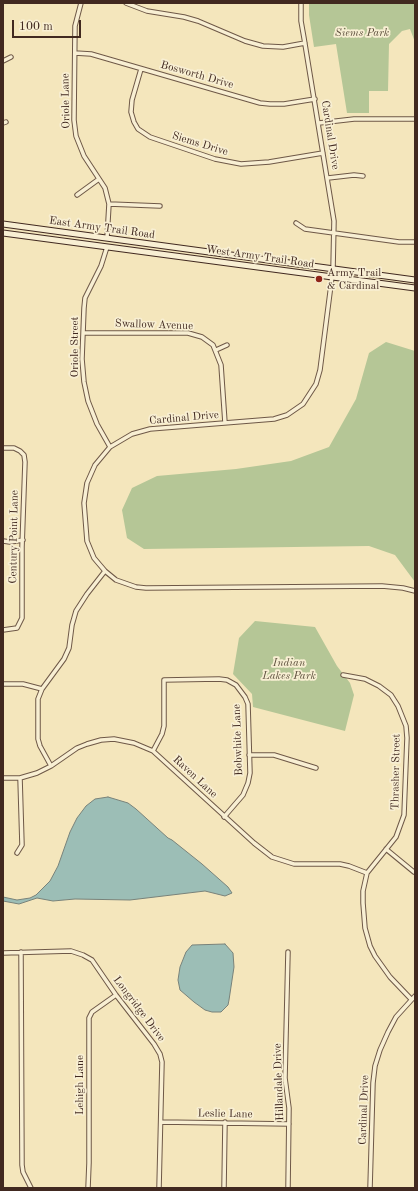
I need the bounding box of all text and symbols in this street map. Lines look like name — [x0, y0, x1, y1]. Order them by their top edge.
scale bar — [14, 12, 83, 38]
text: 100 m — [19, 21, 53, 33]
park label: Siems Park — [335, 26, 389, 40]
street label: Bosworth Drive — [159, 58, 235, 92]
street label: Oriole Lane — [59, 73, 73, 129]
street label: Cardinal Drive — [318, 99, 342, 171]
street label: Siems Drive — [170, 129, 230, 159]
street label: East Army Trail Road — [48, 214, 156, 242]
street label: West Army Trail Road — [205, 243, 315, 271]
place label: Army Trail & Cardinal — [327, 266, 381, 292]
marker: Army Trail & Cardinal — [314, 274, 324, 284]
street label: Oriole Street — [68, 317, 82, 377]
street label: Swallow Avenue — [115, 317, 193, 333]
street label: Cardinal Drive — [149, 408, 219, 428]
street label: Century Point Lane — [7, 490, 21, 584]
park label: Indian Lakes Park — [262, 656, 316, 682]
street label: Bobwhite Lane — [230, 704, 246, 776]
street label: Thrasher Street — [389, 734, 403, 810]
street label: Raven Lane — [170, 753, 220, 801]
street label: Longridge Drive — [110, 974, 168, 1044]
street label: Hillandale Drive — [271, 1043, 287, 1121]
street label: Lehigh Lane — [73, 1055, 87, 1115]
street label: Cardinal Drive — [356, 1075, 372, 1145]
street label: Leslie Lane — [197, 1107, 253, 1121]

